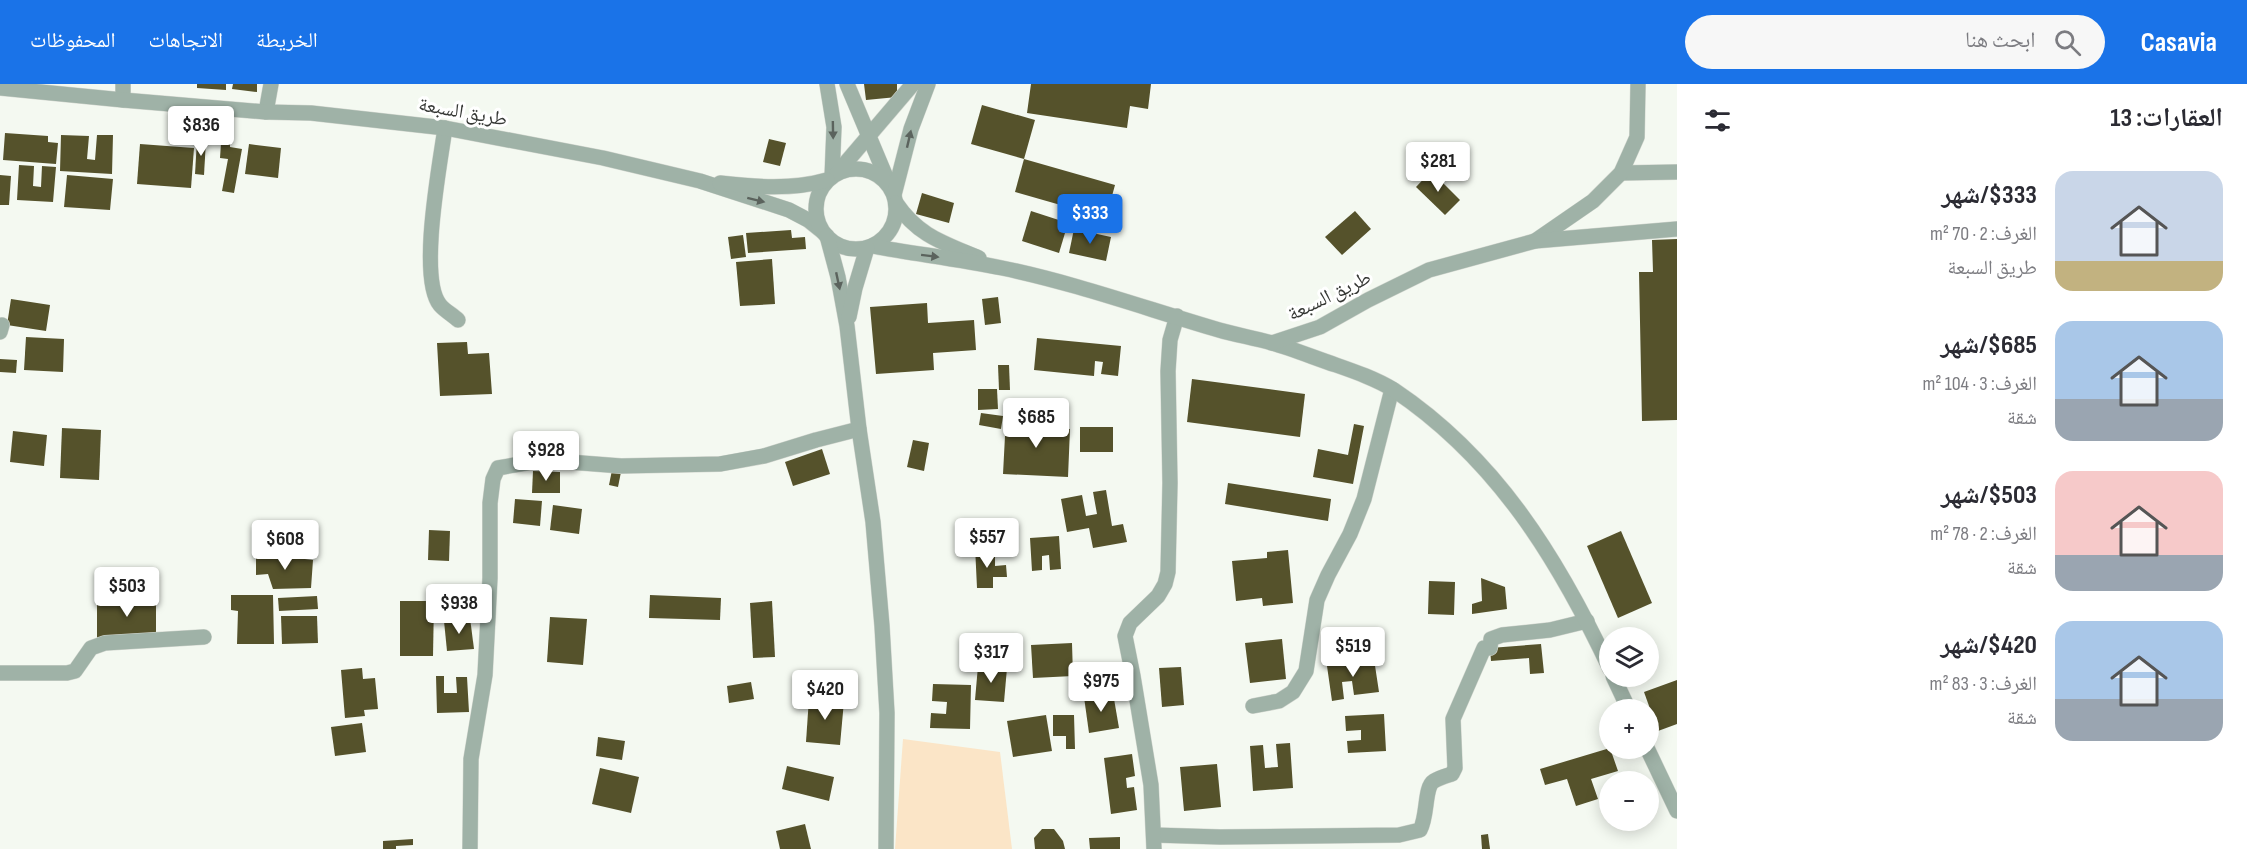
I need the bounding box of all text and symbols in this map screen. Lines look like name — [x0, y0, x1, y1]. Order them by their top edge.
search box — [1685, 15, 2105, 69]
icon: search — [2051, 26, 2084, 59]
text: Casavia — [2141, 26, 2217, 59]
text: ابحث هنا — [1965, 27, 2036, 54]
text: المحفوظات — [30, 28, 115, 53]
text: الاتجاهات — [148, 28, 223, 53]
text: الخريطة — [256, 28, 318, 53]
street label: طريق السبعة — [417, 92, 509, 132]
text: العقارات: 13 — [2110, 103, 2223, 134]
icon: filters — [1701, 104, 1734, 137]
pin: $836 — [165, 106, 237, 157]
text: $836 — [182, 113, 220, 137]
one-way arrow — [829, 121, 838, 140]
one-way arrow — [905, 129, 914, 148]
pin: $281 — [1402, 142, 1474, 193]
text: $281 — [1420, 149, 1456, 173]
text: $333/شهر — [1941, 180, 2037, 211]
pin: $333 — [1054, 194, 1126, 245]
one-way arrow — [746, 195, 765, 205]
icon: home — [2103, 195, 2175, 267]
text: $333 — [1071, 201, 1109, 225]
text: الغرف: 2 · 70 m² — [1930, 222, 2037, 246]
one-way arrow — [921, 251, 940, 260]
text: طريق السبعة — [1947, 256, 2037, 280]
street label: طريق السبعة — [1284, 265, 1375, 326]
one-way arrow — [834, 272, 843, 291]
text: $685/شهر — [1940, 330, 2037, 361]
icon: home — [2103, 345, 2175, 417]
text: الغرف: 3 · 104 m² — [1922, 372, 2037, 396]
pin: $685 — [1000, 398, 1072, 449]
text: $685 — [1017, 405, 1055, 429]
text: شقة — [2007, 406, 2037, 430]
pin: $928 — [510, 431, 582, 482]
text: $928 — [527, 438, 565, 462]
text: $503/شهر — [1941, 480, 2037, 511]
icon: home — [2103, 495, 2175, 567]
pin: $557 — [951, 518, 1023, 569]
pin: $608 — [249, 520, 321, 571]
text: الغرف: 2 · 78 m² — [1930, 522, 2037, 546]
text: $557 — [969, 525, 1005, 549]
text: $608 — [266, 527, 304, 551]
text: شقة — [2007, 556, 2037, 580]
pin: $503 — [91, 567, 163, 618]
text: $503 — [108, 574, 146, 598]
pin: $938 — [423, 584, 495, 635]
text: $938 — [440, 591, 478, 615]
pin: $519 — [1317, 627, 1389, 678]
map controls — [1599, 627, 1659, 831]
button: layers — [1599, 627, 1659, 687]
text: $420/شهر — [1940, 630, 2037, 661]
pin: $317 — [955, 633, 1027, 684]
text: $519 — [1335, 634, 1371, 658]
text: $317 — [973, 640, 1009, 664]
icon: home — [2103, 645, 2175, 717]
pin: $975 — [1065, 662, 1137, 713]
text: $975 — [1082, 669, 1120, 693]
pin: $420 — [789, 670, 861, 721]
text: الغرف: 3 · 83 m² — [1930, 672, 2037, 696]
text: $420 — [806, 677, 844, 701]
button: + — [1599, 699, 1659, 759]
text: شقة — [2007, 706, 2037, 730]
button: − — [1599, 771, 1659, 831]

